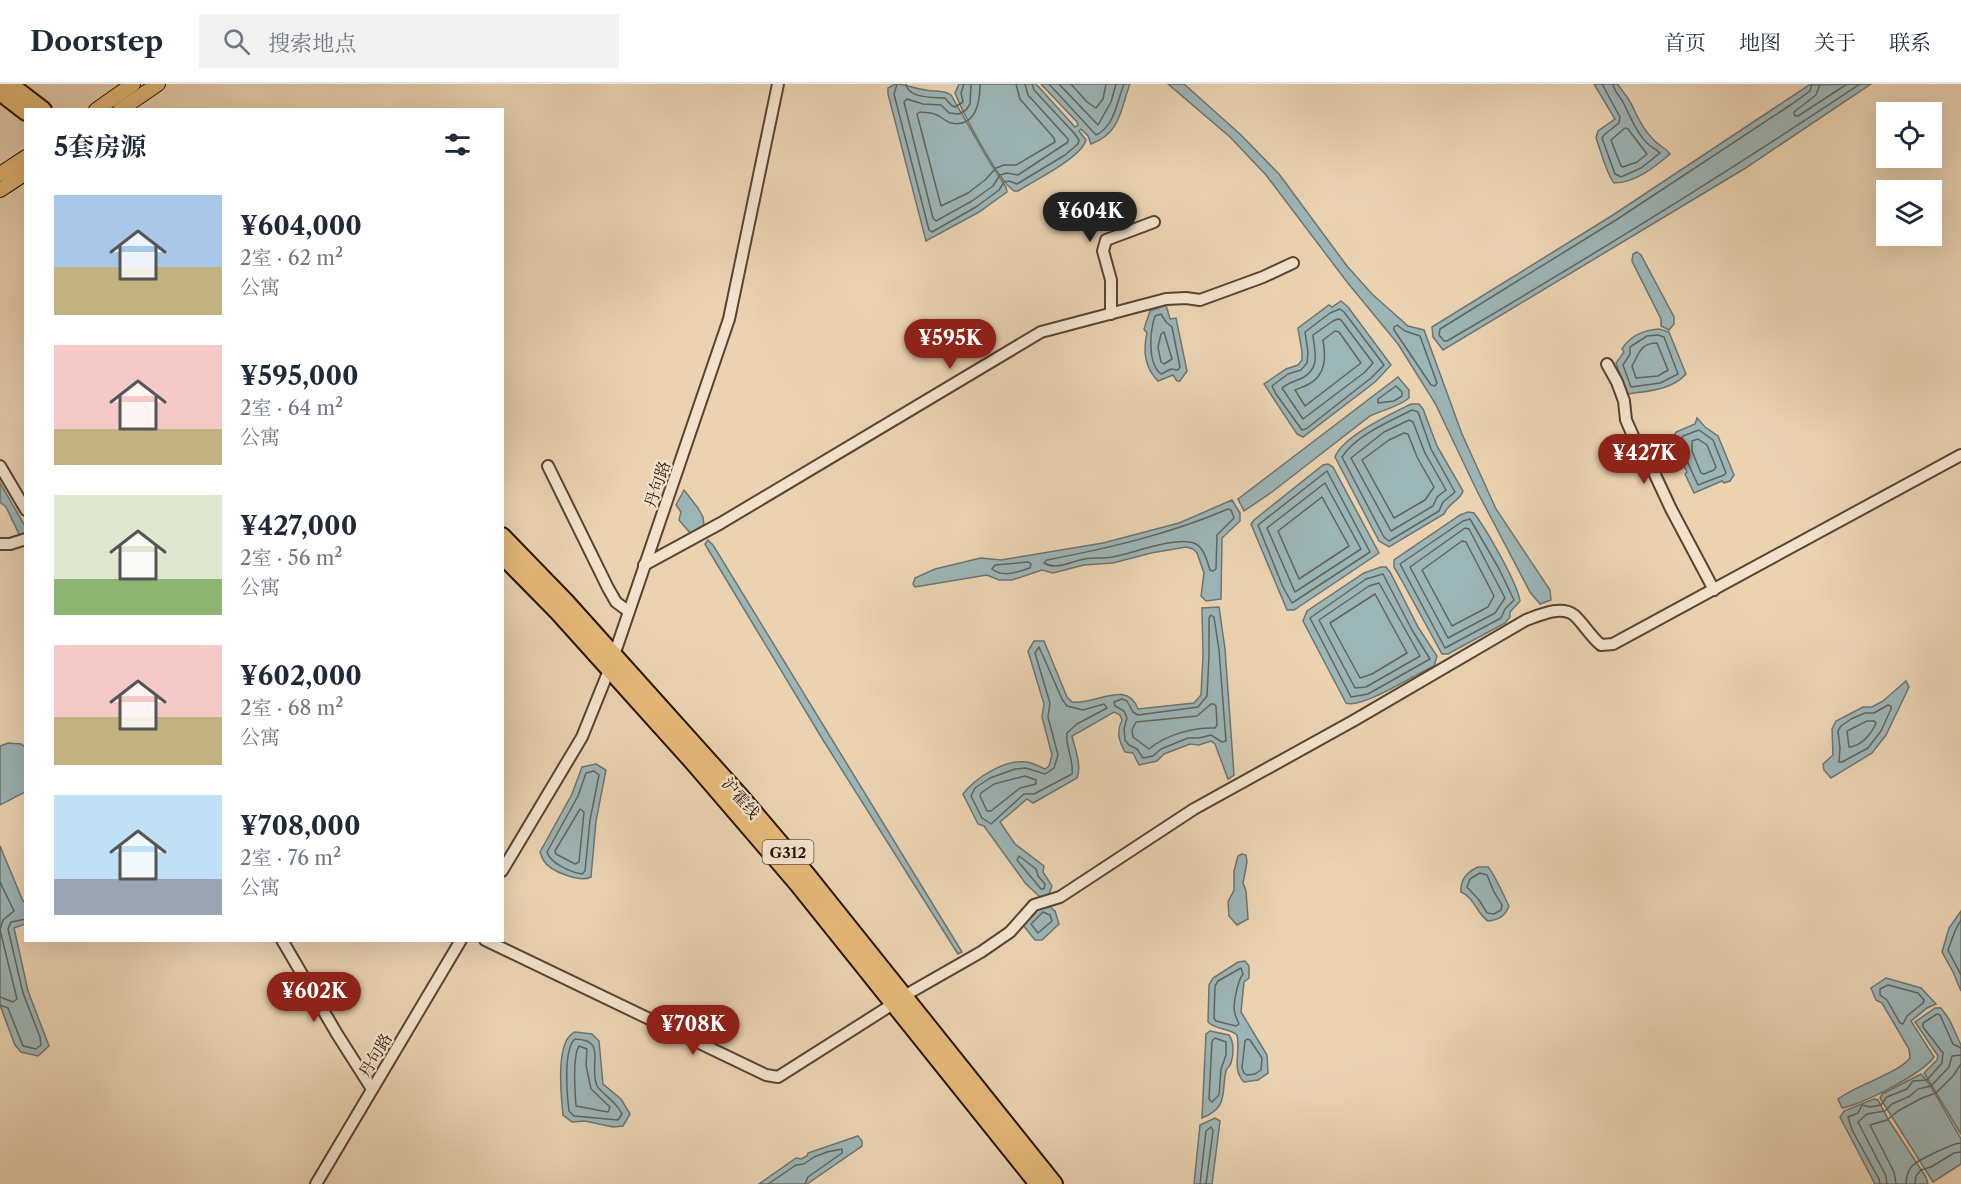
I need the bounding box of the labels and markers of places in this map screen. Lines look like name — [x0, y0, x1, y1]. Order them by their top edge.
pin: ¥604K — [1048, 192, 1132, 243]
pin: ¥595K — [908, 319, 992, 370]
pin: ¥427K — [1602, 434, 1686, 485]
pin: ¥602K — [272, 972, 356, 1023]
pin: ¥708K — [651, 1005, 735, 1056]

